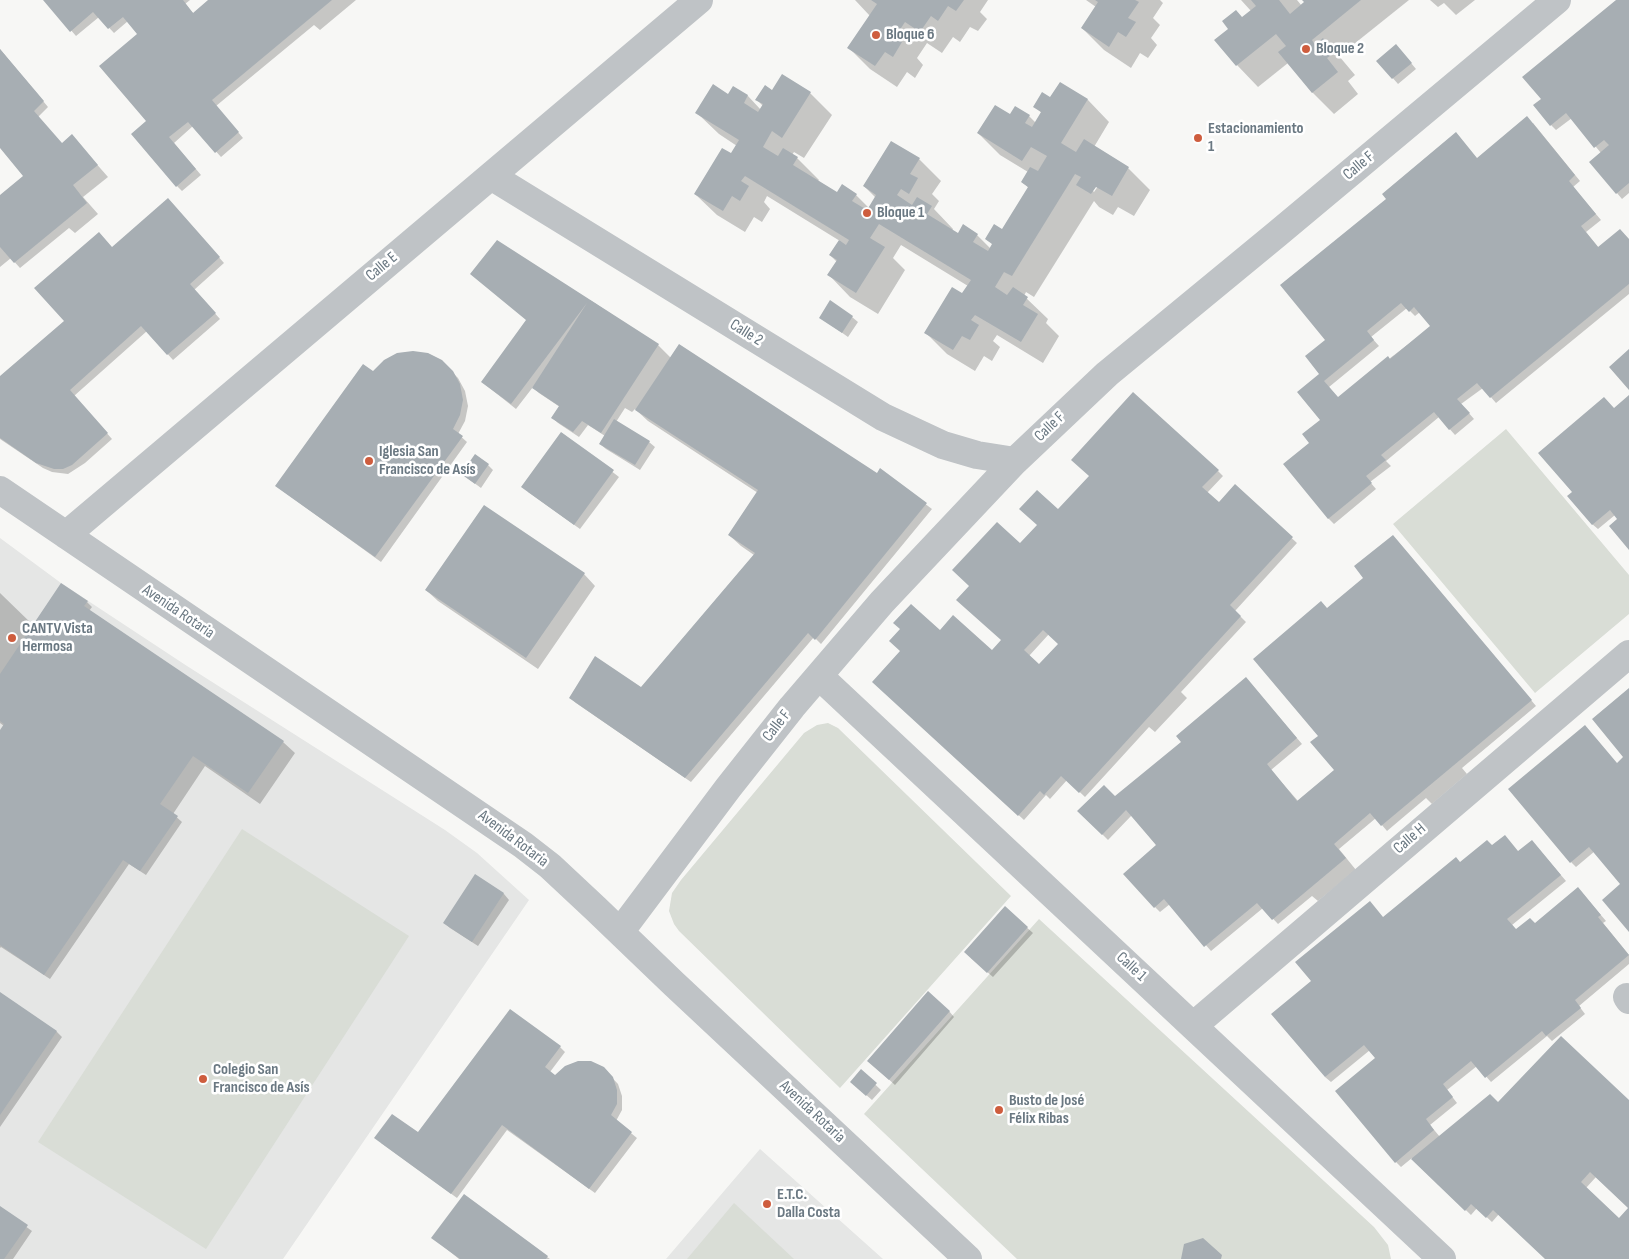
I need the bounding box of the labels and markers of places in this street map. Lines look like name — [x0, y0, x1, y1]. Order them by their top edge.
place label: Bloque 6 — [886, 25, 935, 45]
marker: Bloque 6 — [870, 29, 882, 41]
place label: Bloque 2 — [1316, 39, 1364, 59]
marker: Bloque 2 — [1300, 43, 1312, 55]
place label: Estacionamiento 1 — [1208, 119, 1304, 157]
marker: Estacionamiento 1 — [1192, 132, 1204, 144]
place label: Bloque 1 — [877, 203, 924, 223]
marker: Bloque 1 — [861, 207, 873, 219]
place label: Iglesia San Francisco de Asís — [379, 442, 476, 480]
marker: Iglesia San Francisco de Asís — [363, 455, 375, 467]
place label: CANTV Vista Hermosa — [22, 619, 93, 657]
marker: CANTV Vista Hermosa — [6, 632, 18, 644]
place label: Colegio San Francisco de Asís — [213, 1060, 310, 1098]
marker: Colegio San Francisco de Asís — [197, 1073, 209, 1085]
place label: Busto de José Félix Ribas — [1009, 1091, 1084, 1129]
marker: Busto de José Félix Ribas — [993, 1104, 1005, 1116]
place label: E.T.C. Dalla Costa — [777, 1185, 840, 1223]
marker: E.T.C. Dalla Costa — [761, 1198, 773, 1210]

